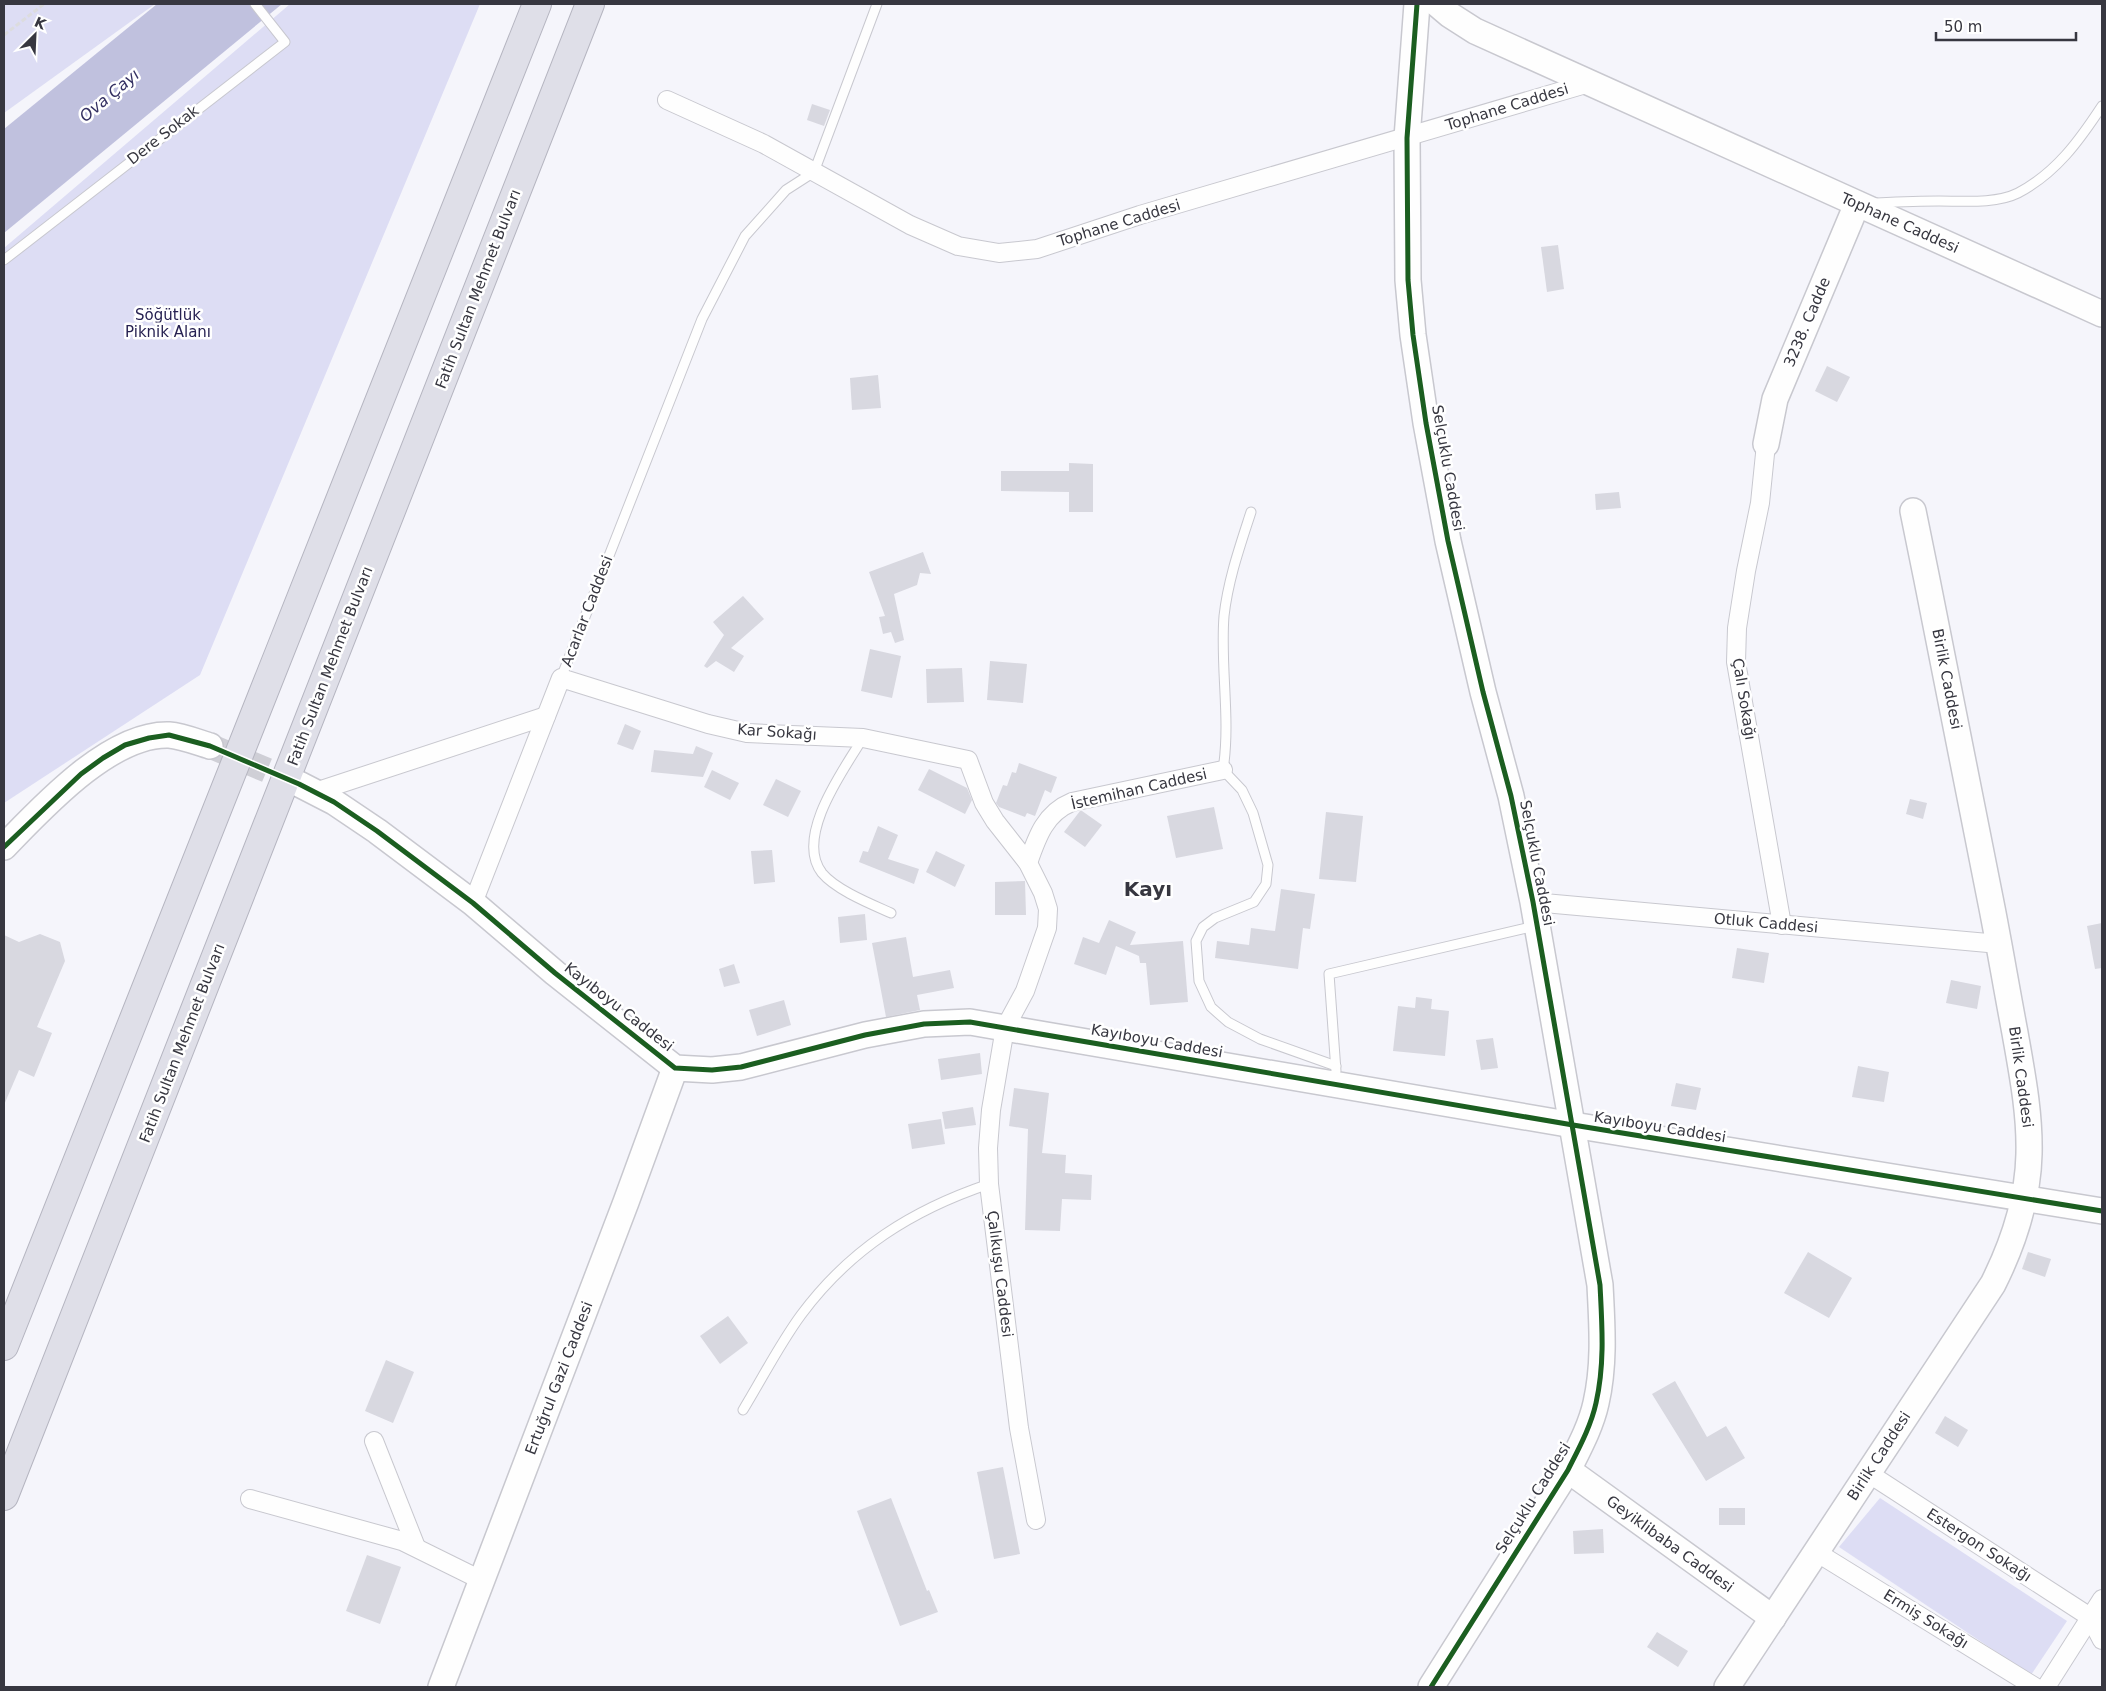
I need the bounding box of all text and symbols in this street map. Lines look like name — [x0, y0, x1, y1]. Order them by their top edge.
north arrow — [10, 10, 60, 60]
scale bar — [1936, 10, 2076, 42]
text: K — [32, 14, 50, 33]
text: 50 m — [1944, 18, 1982, 36]
water label: Ova Çayı — [76, 65, 143, 126]
street label: Tophane Caddesi — [1442, 80, 1571, 135]
street label: Dere Sokak — [124, 101, 203, 168]
street label: Fatih Sultan Mehmet Bulvarı — [432, 187, 524, 391]
street label: Tophane Caddesi — [1837, 188, 1962, 257]
street label: Tophane Caddesi — [1054, 196, 1183, 251]
street label: 3238. Cadde — [1780, 274, 1834, 370]
park label: Söğütlük Piknik Alanı — [125, 306, 211, 341]
street label: Selçuklu Caddesi — [1428, 404, 1468, 532]
street label: Acarlar Caddesi — [557, 553, 617, 669]
street label: Fatih Sultan Mehmet Bulvarı — [284, 564, 376, 768]
street label: Birlik Caddesi — [1928, 627, 1966, 731]
street label: Çalı Sokağı — [1729, 657, 1759, 741]
street label: Kar Sokağı — [737, 720, 817, 744]
street label: İstemihan Caddesi — [1069, 764, 1209, 813]
street label: Selçuklu Caddesi — [1516, 799, 1558, 927]
district label: Kayı — [1124, 877, 1172, 901]
street label: Otluk Caddesi — [1713, 909, 1819, 937]
street label: Fatih Sultan Mehmet Bulvarı — [136, 941, 228, 1145]
street label: Kayıboyu Caddesi — [561, 959, 677, 1055]
street label: Kayıboyu Caddesi — [1090, 1021, 1224, 1061]
street label: Birlik Caddesi — [2005, 1025, 2037, 1129]
street label: Kayıboyu Caddesi — [1593, 1108, 1727, 1146]
street label: Çalıkuşu Caddesi — [983, 1210, 1017, 1338]
street label: Ertuğrul Gazi Caddesi — [521, 1299, 597, 1457]
street label: Birlik Caddesi — [1844, 1408, 1914, 1504]
street label: Selçuklu Caddesi — [1492, 1439, 1574, 1557]
street label: Geyiklibaba Caddesi — [1603, 1492, 1737, 1596]
street label: Estergon Sokağı — [1923, 1504, 2035, 1586]
street label: Ermiş Sokağı — [1880, 1586, 1972, 1652]

